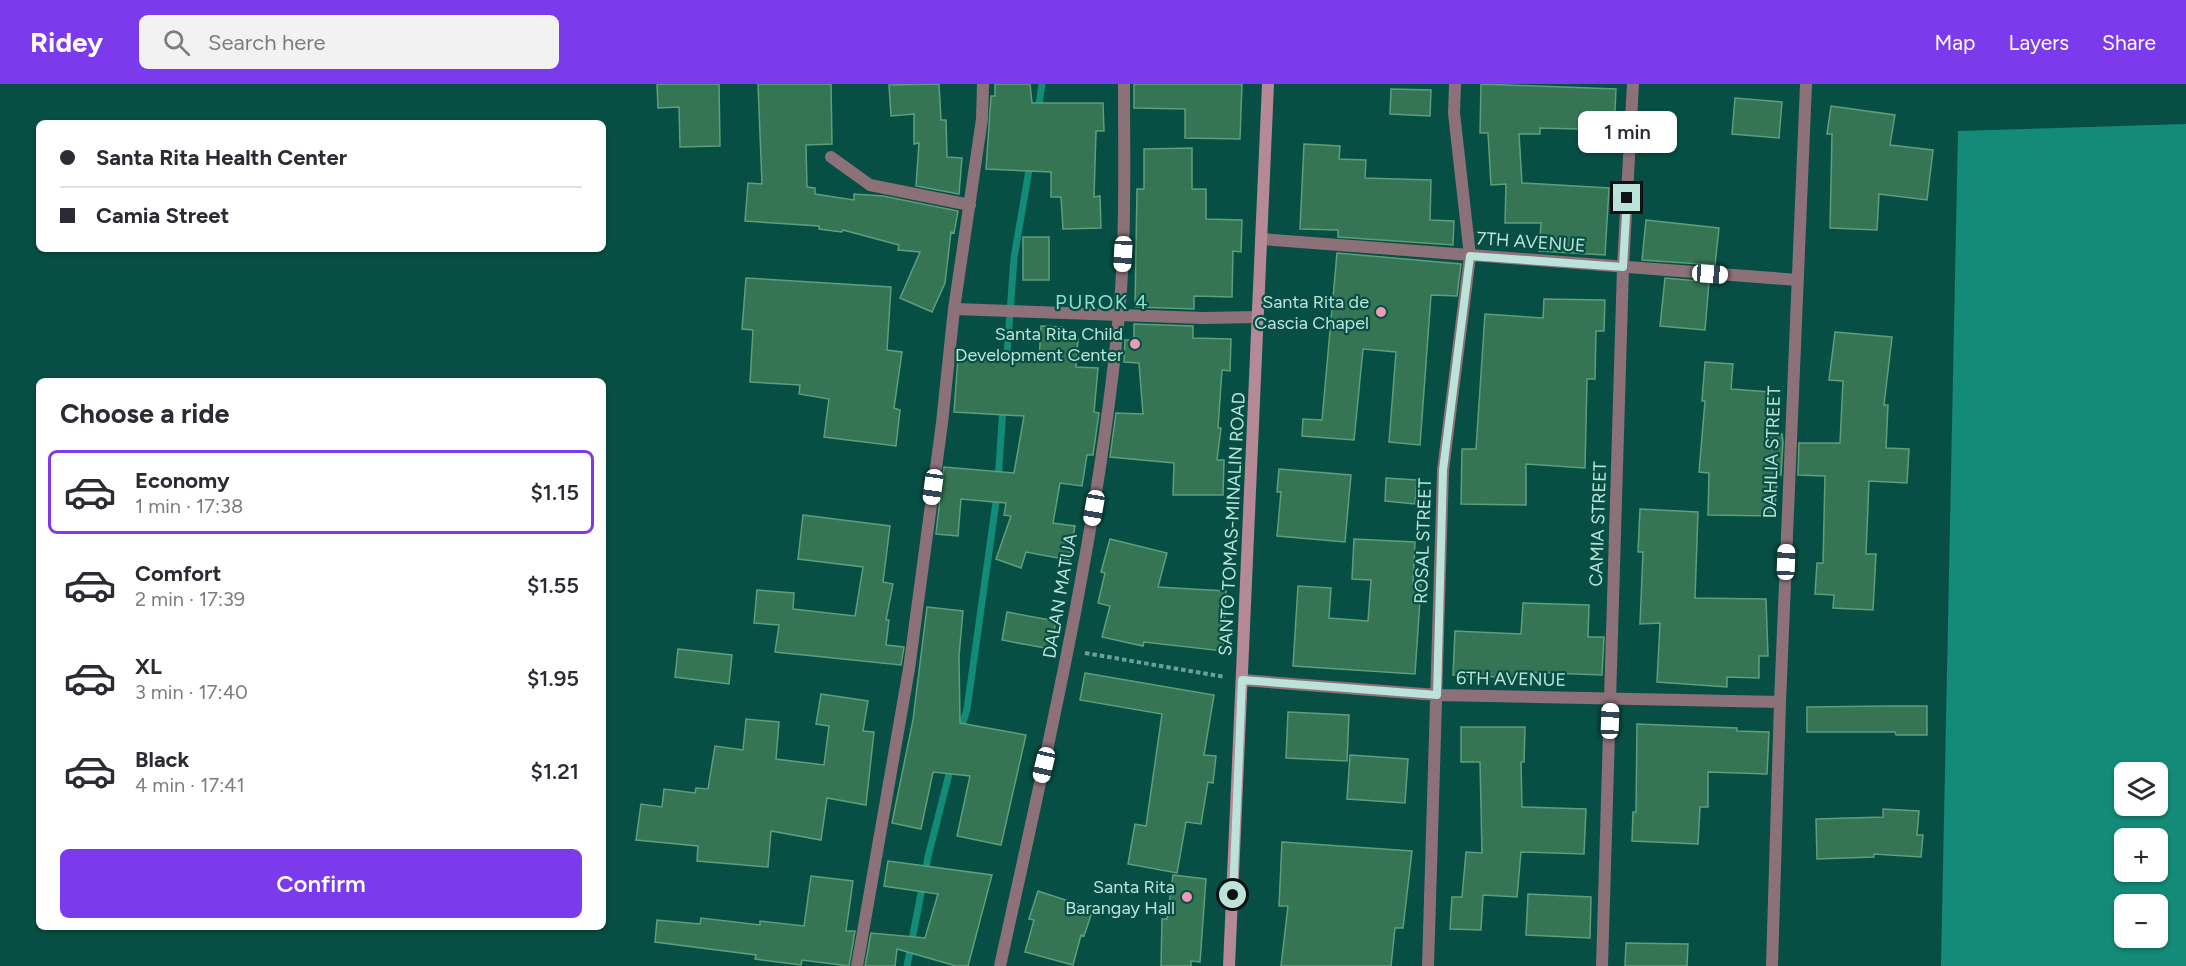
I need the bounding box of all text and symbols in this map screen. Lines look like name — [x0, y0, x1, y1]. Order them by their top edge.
search box — [139, 15, 559, 69]
text: Ridey — [30, 25, 103, 59]
icon: search — [160, 26, 193, 59]
text: Search here — [208, 29, 326, 56]
text: Map — [1935, 30, 1975, 55]
text: Layers — [2008, 30, 2069, 55]
text: Share — [2102, 30, 2156, 55]
callout: 1 min — [1578, 111, 1676, 153]
text: 1 min — [1604, 120, 1651, 144]
text: Santa Rita Health Center — [96, 144, 347, 171]
route end — [1613, 184, 1640, 211]
text: Camia Street — [96, 202, 229, 229]
street label: 7TH AVENUE — [1476, 227, 1586, 257]
car — [1113, 236, 1133, 272]
car — [1691, 264, 1729, 284]
district label: PUROK 4 — [1055, 290, 1149, 314]
place label: Santa Rita de Cascia Chapel — [1254, 291, 1369, 334]
marker: Santa Rita de Cascia Chapel — [1374, 305, 1388, 319]
place label: Santa Rita Child Development Center — [955, 323, 1123, 366]
marker: Santa Rita Child Development Center — [1128, 337, 1142, 351]
street label: DAHLIA STREET — [1759, 385, 1785, 519]
street label: SANTO TOMAS-MINALIN ROAD — [1214, 392, 1250, 656]
text: Choose a ride — [60, 397, 229, 430]
street label: CAMIA STREET — [1585, 461, 1611, 587]
icon: car — [63, 465, 117, 519]
text: Economy — [135, 467, 230, 494]
car — [922, 468, 944, 506]
street label: ROSAL STREET — [1410, 478, 1436, 604]
text: $1.15 — [530, 479, 579, 506]
car — [1082, 489, 1106, 527]
text: 1 min · 17:38 — [135, 494, 243, 518]
street label: DALAN MATUA — [1038, 532, 1082, 660]
car — [1776, 544, 1796, 580]
icon: car — [63, 558, 117, 612]
text: Comfort — [135, 560, 221, 587]
text: $1.55 — [527, 572, 579, 599]
text: 2 min · 17:39 — [135, 587, 245, 611]
icon: car — [63, 651, 117, 705]
text: XL — [135, 653, 162, 680]
text: $1.95 — [527, 665, 579, 692]
street label: 6TH AVENUE — [1456, 667, 1566, 691]
text: 3 min · 17:40 — [135, 680, 248, 704]
car — [1600, 703, 1620, 739]
icon: car — [63, 744, 117, 798]
car — [1031, 745, 1057, 785]
text: Black — [135, 746, 189, 773]
text: $1.21 — [531, 758, 579, 785]
map controls — [2114, 762, 2168, 948]
button: layers — [2114, 762, 2168, 816]
text: 4 min · 17:41 — [135, 773, 245, 797]
button: + — [2114, 828, 2168, 882]
button: Confirm — [60, 849, 582, 918]
place label: Santa Rita Barangay Hall — [1065, 876, 1175, 919]
route start — [1219, 881, 1246, 908]
marker: Santa Rita Barangay Hall — [1180, 890, 1194, 904]
button: − — [2114, 894, 2168, 948]

